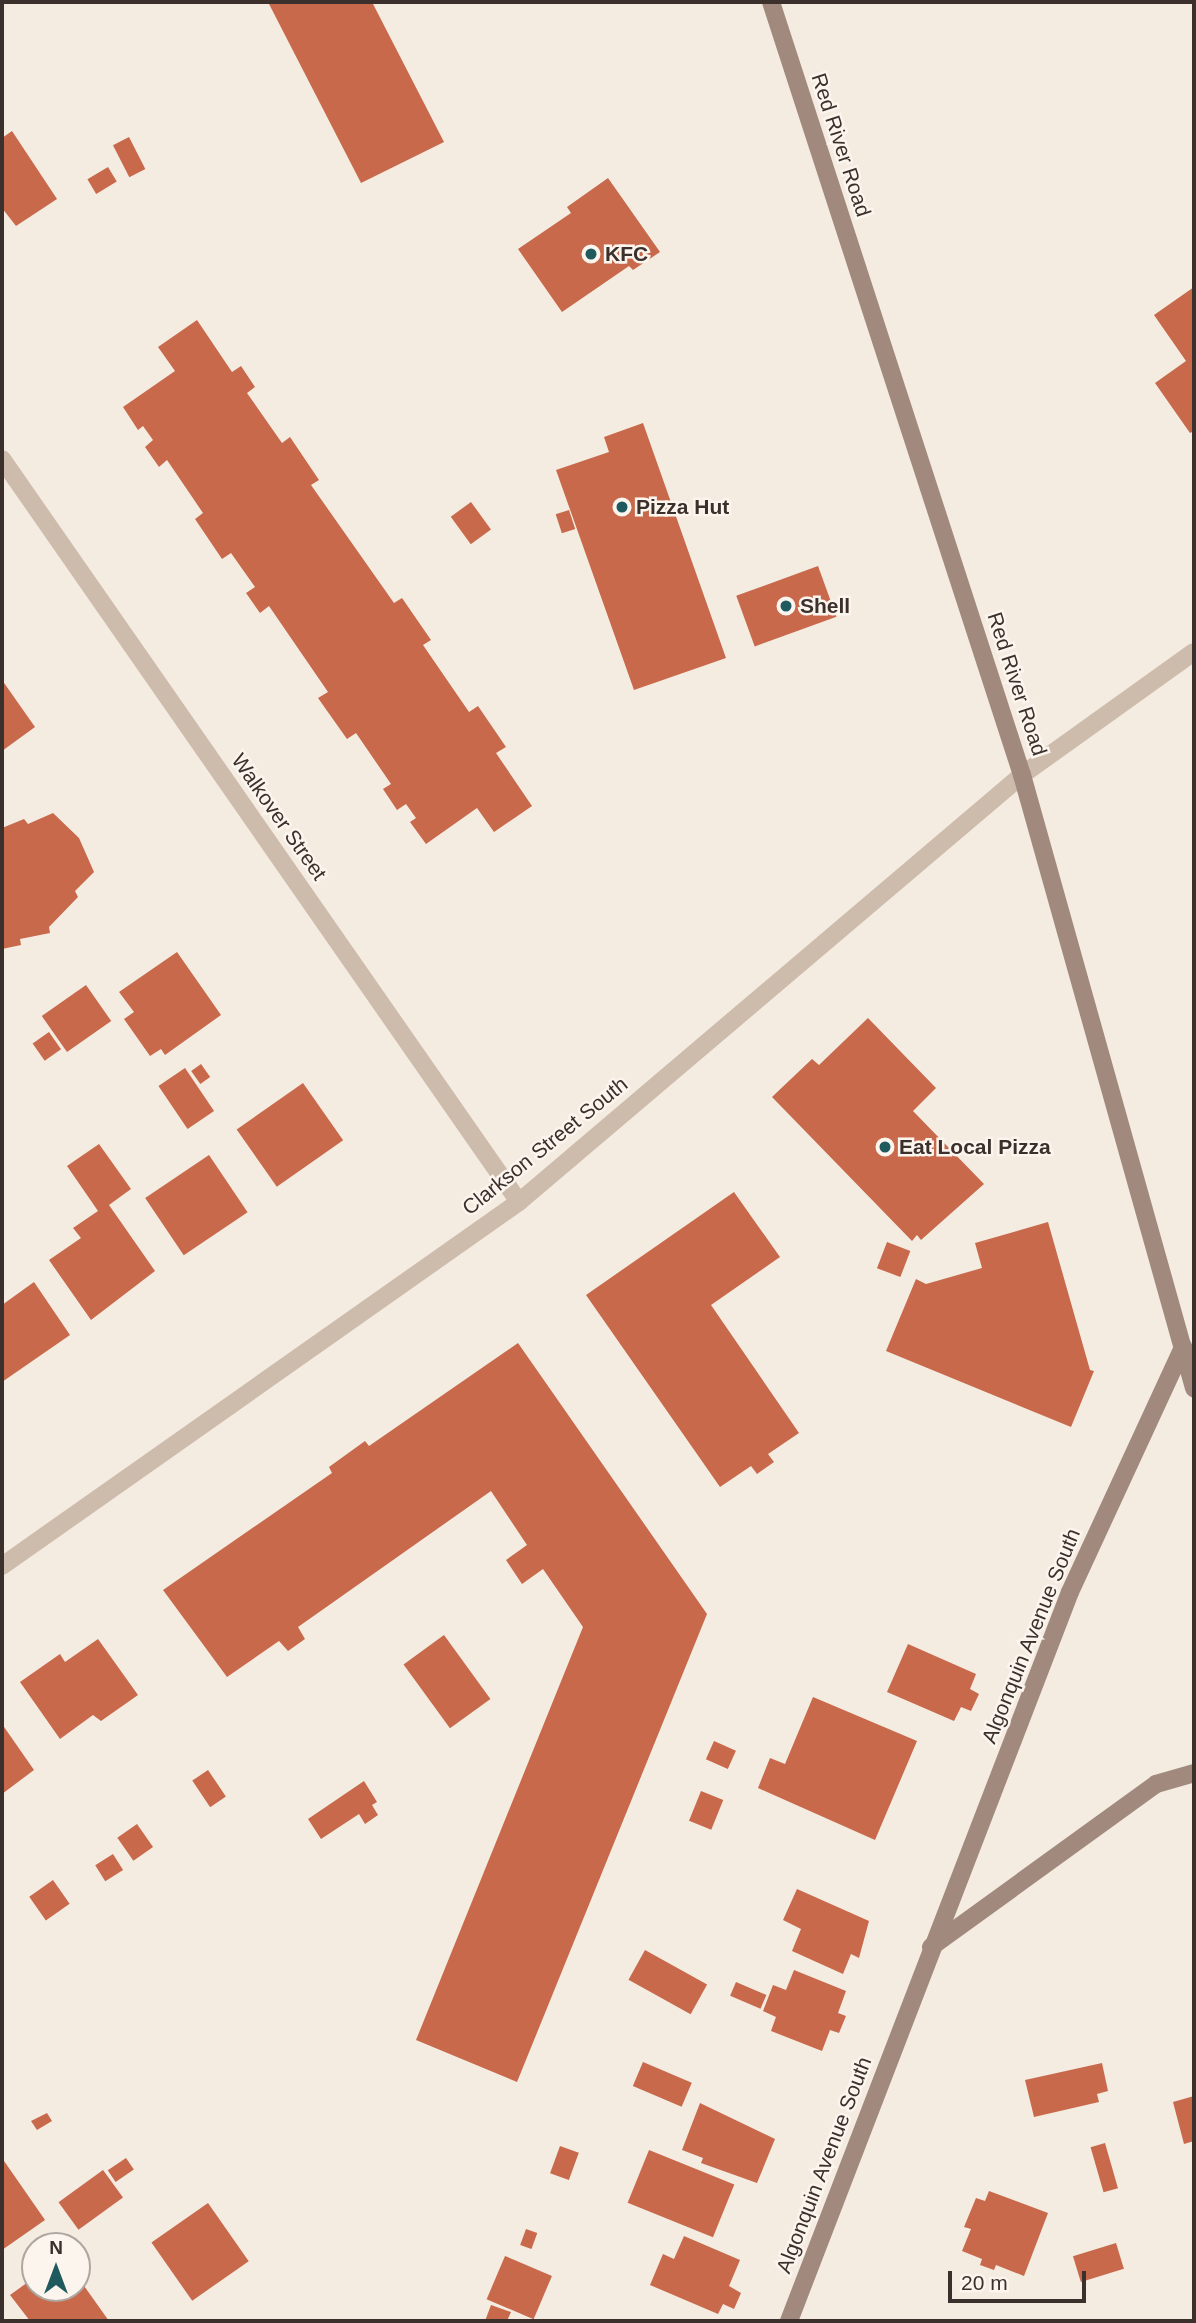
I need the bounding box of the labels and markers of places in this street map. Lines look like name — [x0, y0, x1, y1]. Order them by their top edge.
place label: KFC — [605, 241, 648, 267]
marker: KFC — [583, 246, 599, 262]
place label: Pizza Hut — [636, 494, 729, 520]
marker: Pizza Hut — [614, 499, 630, 515]
place label: Shell — [800, 593, 850, 619]
marker: Shell — [778, 598, 794, 614]
place label: Eat Local Pizza — [899, 1134, 1051, 1160]
marker: Eat Local Pizza — [877, 1139, 893, 1155]

